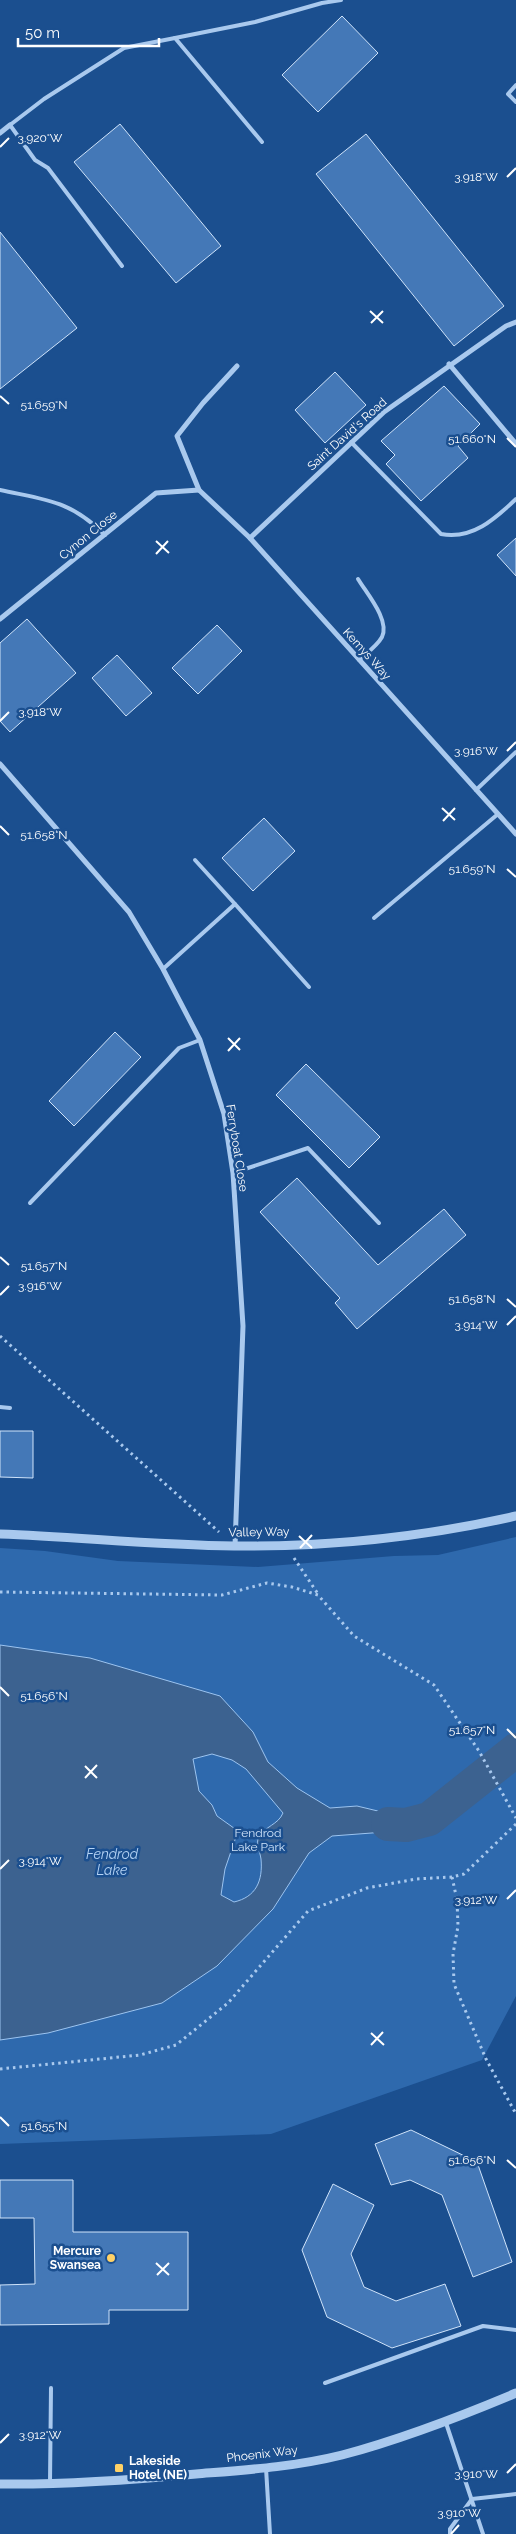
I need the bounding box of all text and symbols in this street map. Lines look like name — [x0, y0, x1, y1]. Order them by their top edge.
scale bar — [18, 15, 159, 47]
text: 50 m — [25, 24, 60, 42]
text: 3.920°W — [18, 131, 63, 145]
text: 3.918°W — [454, 170, 498, 184]
street label: Saint David's Road — [305, 395, 389, 473]
text: 51.659°N — [21, 398, 67, 412]
text: 51.660°N — [448, 432, 496, 446]
street label: Cynon Close — [56, 507, 120, 563]
street label: Kemys Way — [340, 625, 394, 683]
text: 3.918°W — [18, 705, 62, 719]
text: 3.916°W — [454, 744, 498, 758]
text: 51.658°N — [20, 828, 68, 842]
text: 51.659°N — [449, 862, 495, 876]
street label: Ferryboat Close — [223, 1103, 251, 1193]
text: 51.657°N — [21, 1259, 67, 1273]
text: 3.916°W — [18, 1279, 62, 1293]
text: 51.658°N — [448, 1292, 496, 1306]
text: 3.914°W — [455, 1318, 498, 1332]
street label: Valley Way — [228, 1524, 290, 1540]
text: 51.656°N — [20, 1689, 68, 1703]
text: 51.657°N — [449, 1723, 495, 1737]
park label: Fendrod Lake Park — [231, 1826, 286, 1854]
water label: Fendrod Lake — [86, 1846, 139, 1878]
text: 3.914°W — [19, 1854, 62, 1868]
text: 3.912°W — [455, 1893, 498, 1907]
text: 51.655°N — [21, 2119, 67, 2133]
text: 51.656°N — [448, 2153, 496, 2167]
place label: Mercure Swansea — [50, 2244, 101, 2272]
marker: Mercure Swansea — [105, 2252, 117, 2264]
text: 3.912°W — [19, 2428, 62, 2442]
street label: Phoenix Way — [226, 2443, 299, 2465]
place label: Lakeside Hotel (NE) — [129, 2454, 187, 2482]
marker: Lakeside Hotel (NE) — [113, 2462, 125, 2474]
text: 3.910°W — [454, 2467, 498, 2481]
text: 3.910°W — [437, 2506, 481, 2520]

